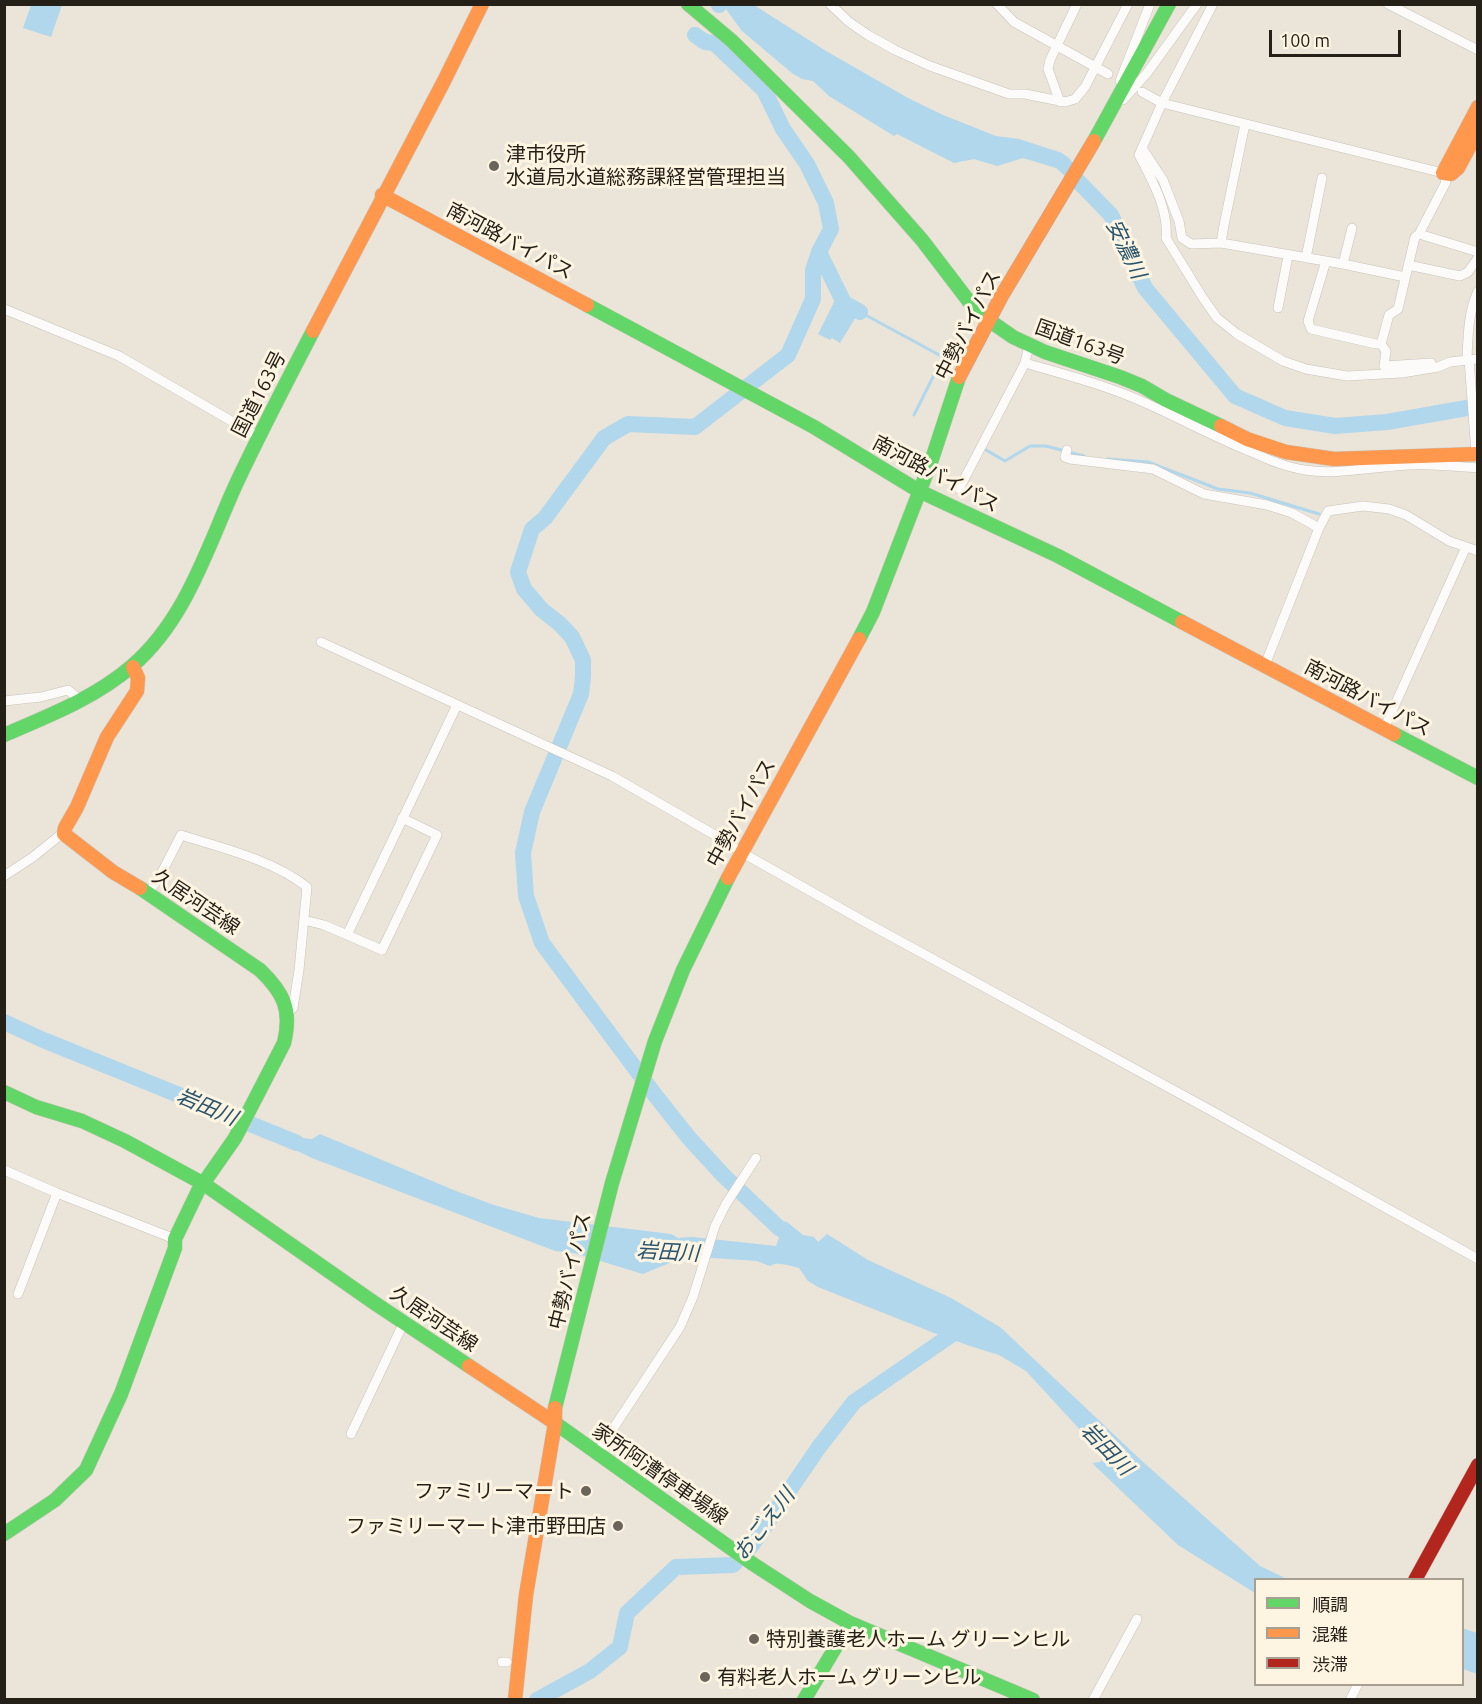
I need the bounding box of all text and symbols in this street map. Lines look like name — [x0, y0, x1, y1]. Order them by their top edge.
scale bar — [1272, 18, 1404, 56]
text: 100 m — [1280, 30, 1330, 50]
place label: 津市役所 水道局水道総務課経営管理担当 — [506, 142, 786, 189]
marker: 津市役所 水道局水道総務課経営管理担当 — [487, 159, 501, 173]
street label: 南河路バイパス — [443, 198, 577, 284]
water label: 安濃川 — [1101, 215, 1151, 283]
street label: 中勢バイパス — [930, 266, 1006, 384]
street label: 国道163号 — [1032, 315, 1128, 369]
street label: 国道163号 — [227, 347, 291, 441]
street label: 南河路バイパス — [869, 431, 1003, 517]
street label: 南河路バイパス — [1301, 655, 1435, 741]
street label: 中勢バイパス — [701, 755, 781, 871]
street label: 久居河芸線 — [148, 864, 244, 940]
water label: 岩田川 — [173, 1083, 241, 1131]
street label: 中勢バイパス — [544, 1210, 596, 1332]
water label: 岩田川 — [636, 1238, 700, 1266]
street label: 久居河芸線 — [386, 1281, 482, 1357]
street label: 家所阿漕停車場線 — [588, 1418, 732, 1530]
water label: 岩田川 — [1076, 1418, 1138, 1480]
place label: ファミリーマート — [414, 1479, 574, 1503]
water label: おごえ川 — [728, 1483, 800, 1565]
marker: ファミリーマート — [579, 1484, 593, 1498]
place label: ファミリーマート津市野田店 — [346, 1514, 606, 1538]
marker: ファミリーマート津市野田店 — [611, 1519, 625, 1533]
legend — [1254, 1578, 1464, 1686]
text: 順調 — [1312, 1594, 1348, 1614]
text: 混雑 — [1312, 1624, 1348, 1644]
place label: 特別養護老人ホーム グリーンヒル — [766, 1627, 1071, 1651]
marker: 特別養護老人ホーム グリーンヒル — [747, 1632, 761, 1646]
text: 渋滞 — [1312, 1654, 1348, 1674]
place label: 有料老人ホーム グリーンヒル — [717, 1665, 982, 1689]
marker: 有料老人ホーム グリーンヒル — [698, 1670, 712, 1684]

